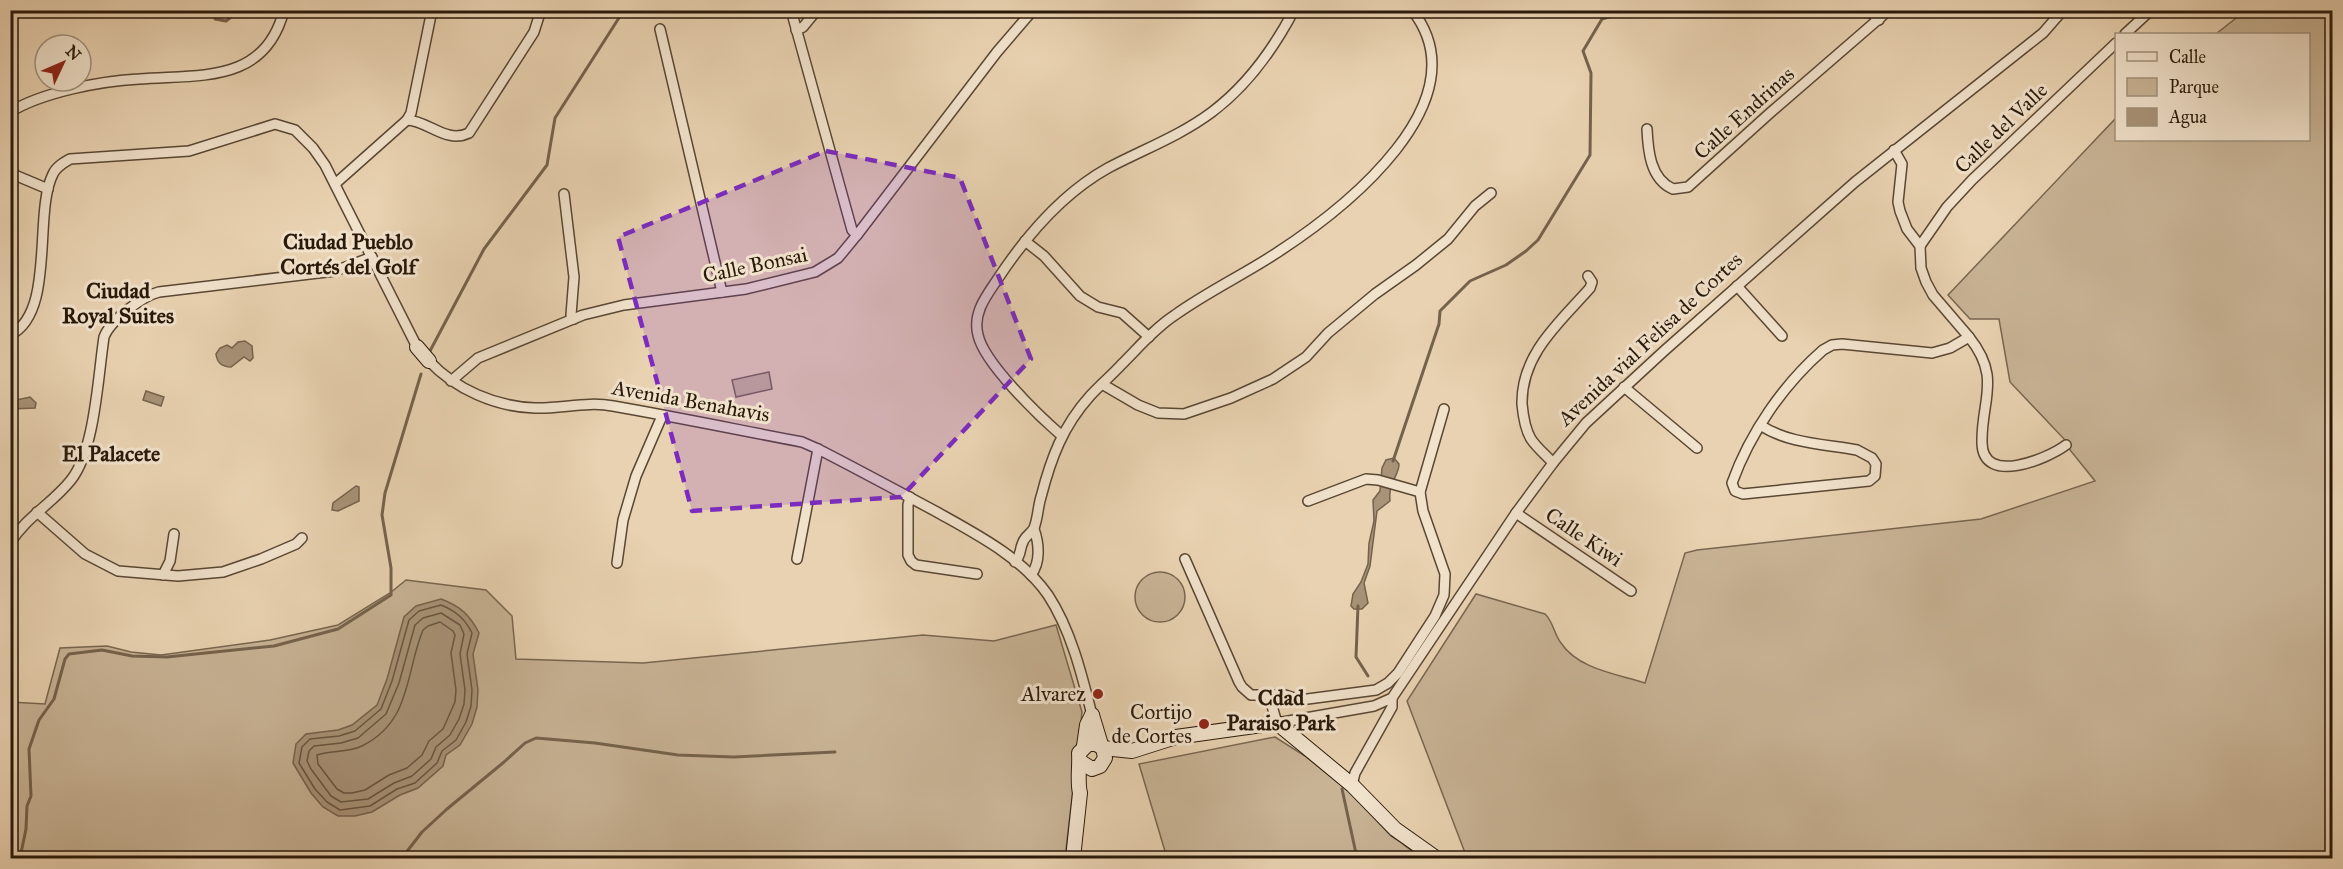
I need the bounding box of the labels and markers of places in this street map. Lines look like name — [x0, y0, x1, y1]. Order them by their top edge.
place label: Alvarez — [1020, 681, 1086, 707]
marker: Alvarez — [1091, 687, 1105, 701]
place label: Cortijo de Cortes — [1111, 699, 1192, 749]
marker: Cortijo de Cortes — [1197, 717, 1211, 731]

